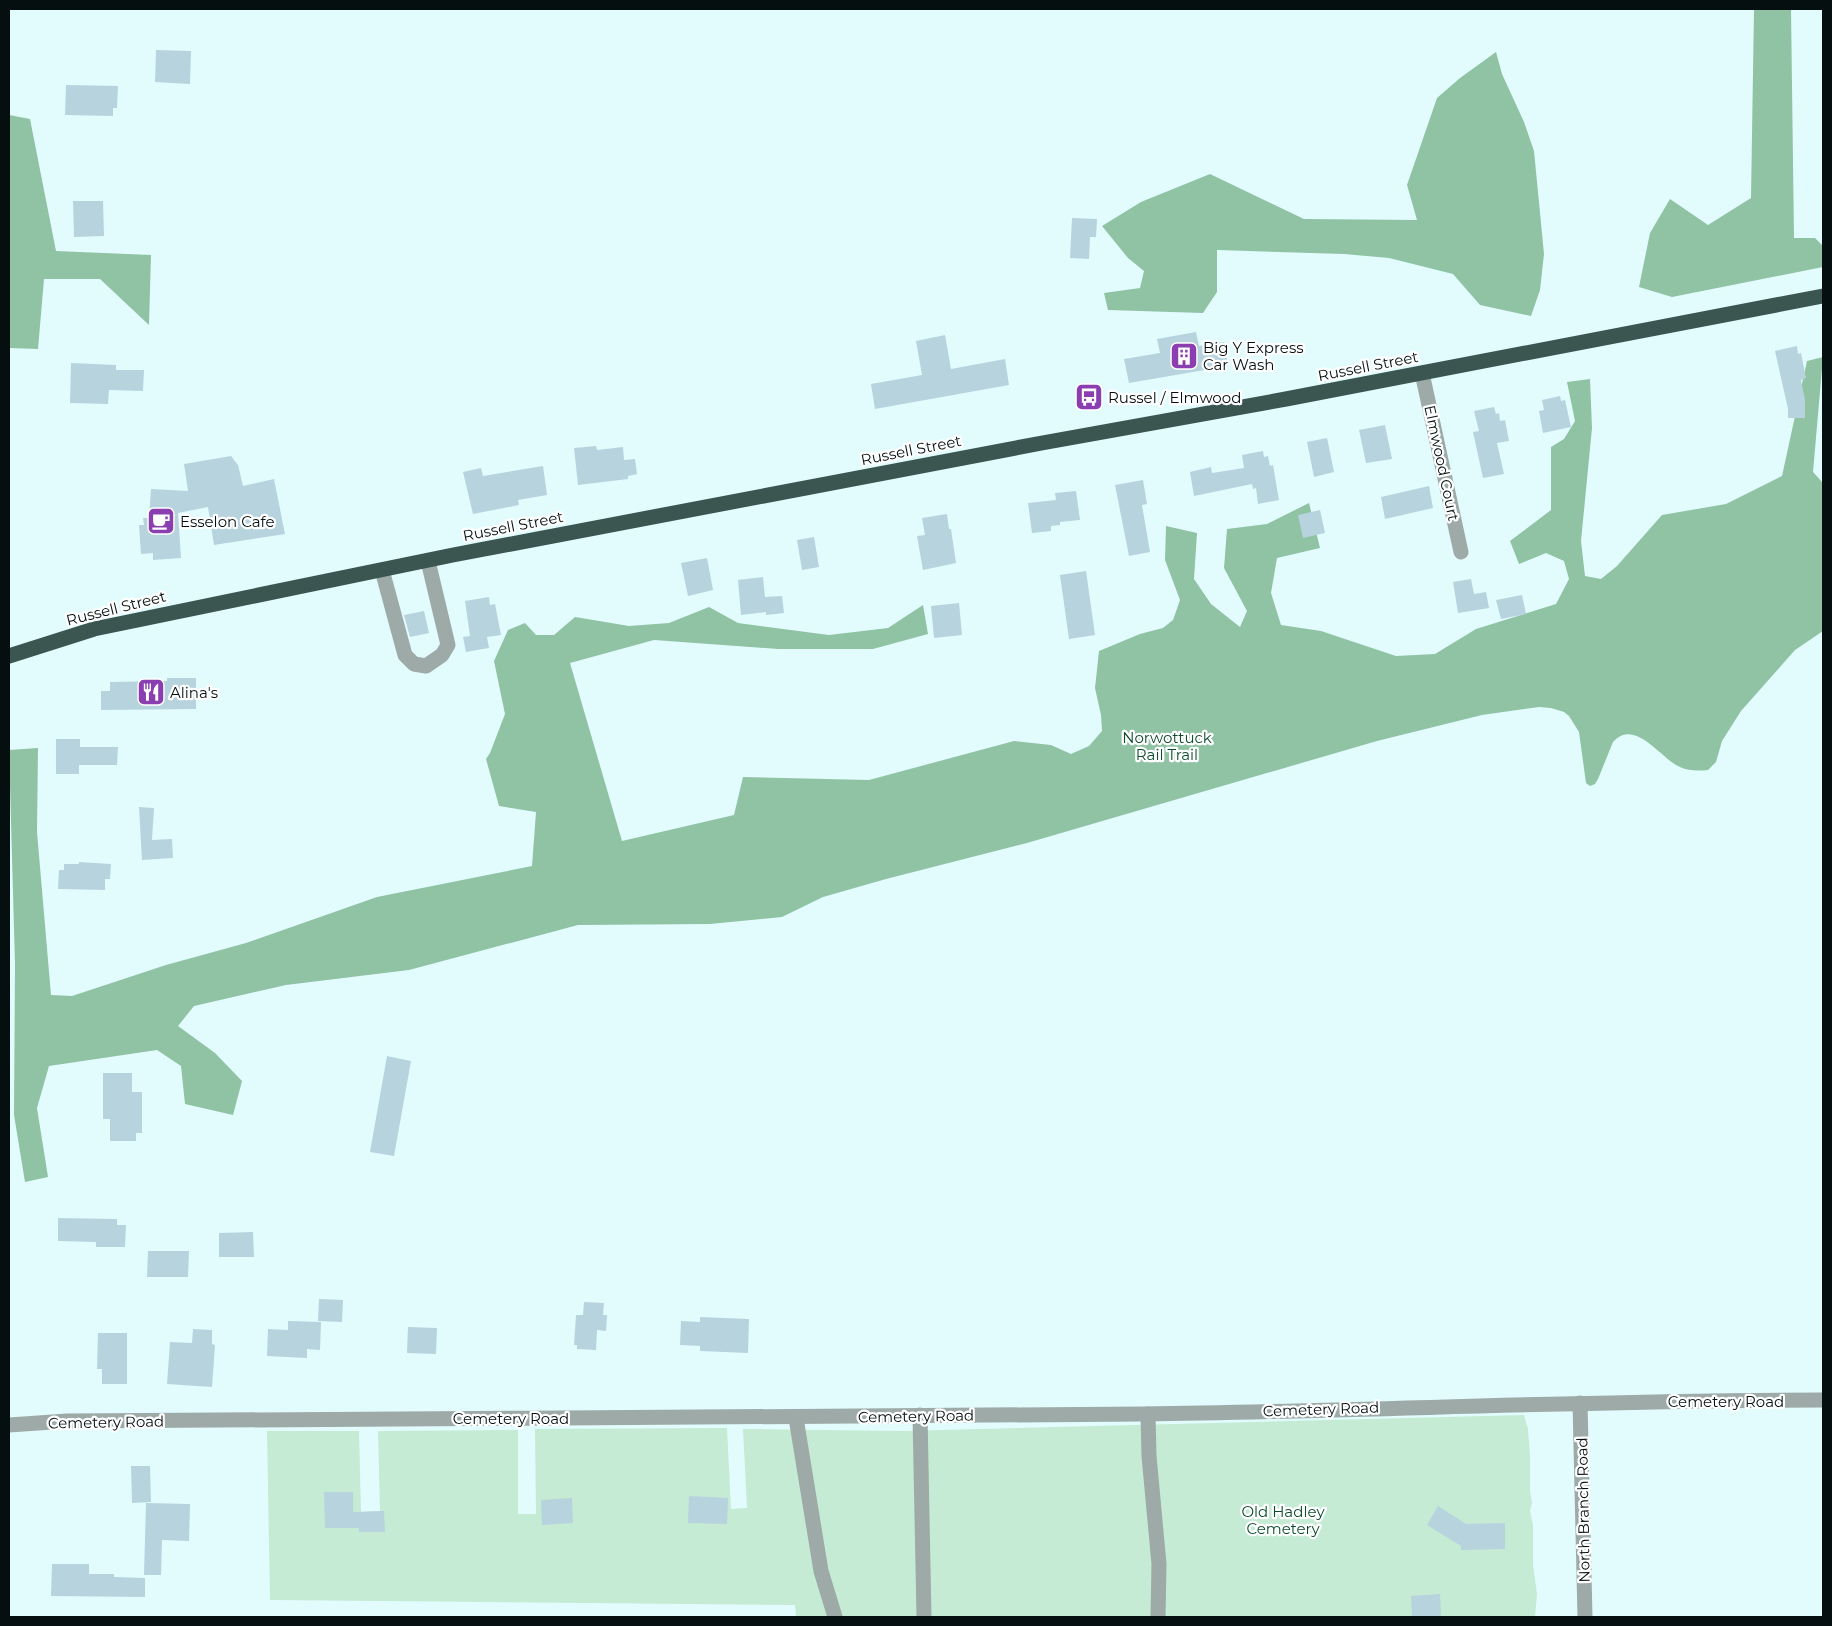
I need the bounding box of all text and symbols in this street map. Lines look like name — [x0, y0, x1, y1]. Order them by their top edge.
place label: Big Y Express Car Wash — [1203, 338, 1304, 374]
building icon: Big Y Express Car Wash — [1169, 341, 1199, 371]
street label: Russell Street — [1316, 347, 1420, 385]
bus stop icon: Russel / Elmwood — [1074, 382, 1104, 412]
place label: Russel / Elmwood — [1108, 388, 1241, 407]
street label: Elmwood Court — [1420, 403, 1464, 523]
street label: Russell Street — [859, 431, 963, 469]
cafe icon: Esselon Cafe — [146, 506, 176, 536]
street label: Russell Street — [461, 507, 565, 545]
place label: Esselon Cafe — [180, 512, 275, 531]
street label: Russell Street — [64, 586, 168, 630]
restaurant icon: Alina's — [136, 677, 166, 707]
place label: Alina's — [170, 683, 218, 702]
park label: Norwottuck Rail Trail — [1122, 728, 1212, 764]
street label: Cemetery Road — [1668, 1392, 1784, 1411]
street label: Cemetery Road — [1263, 1397, 1379, 1421]
street label: Cemetery Road — [858, 1405, 974, 1427]
street label: Cemetery Road — [453, 1409, 569, 1428]
street label: Cemetery Road — [48, 1411, 164, 1433]
street label: North Branch Road — [1572, 1437, 1594, 1583]
park label: Old Hadley Cemetery — [1241, 1502, 1325, 1538]

